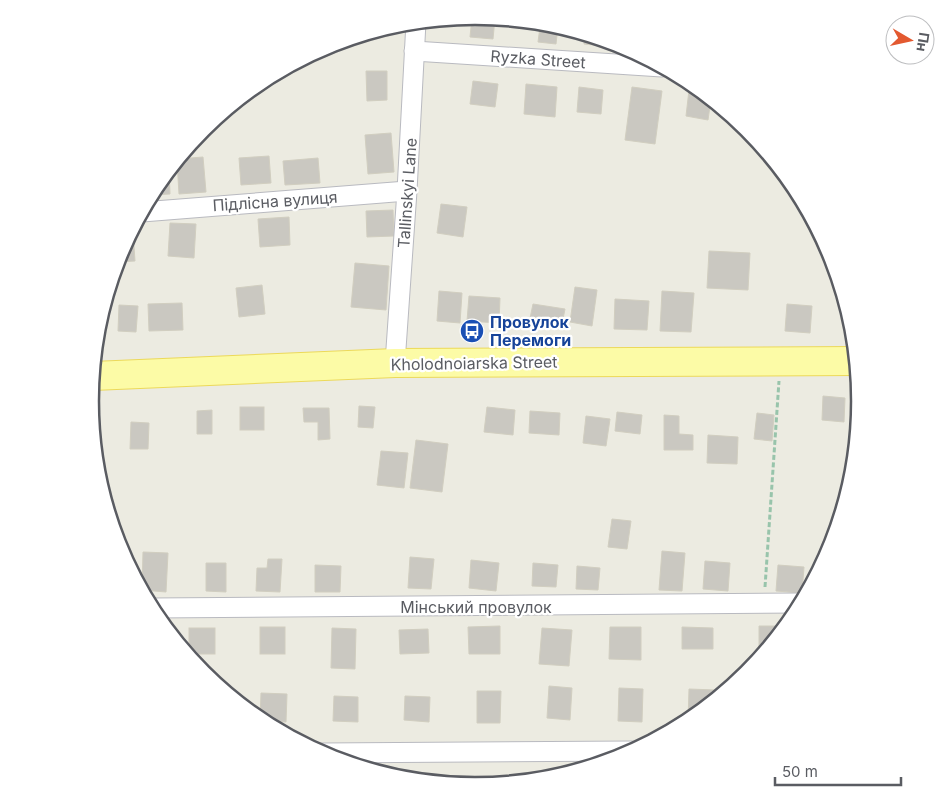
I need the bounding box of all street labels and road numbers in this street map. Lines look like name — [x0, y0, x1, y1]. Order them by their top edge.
street label: Ryzka Street — [490, 46, 586, 72]
street label: Tallinskyi Lane — [393, 137, 421, 249]
street label: Підлісна вулиця — [212, 187, 338, 215]
street label: Kholodnoiarska Street — [390, 352, 558, 374]
street label: Мінський провулок — [400, 597, 552, 617]

